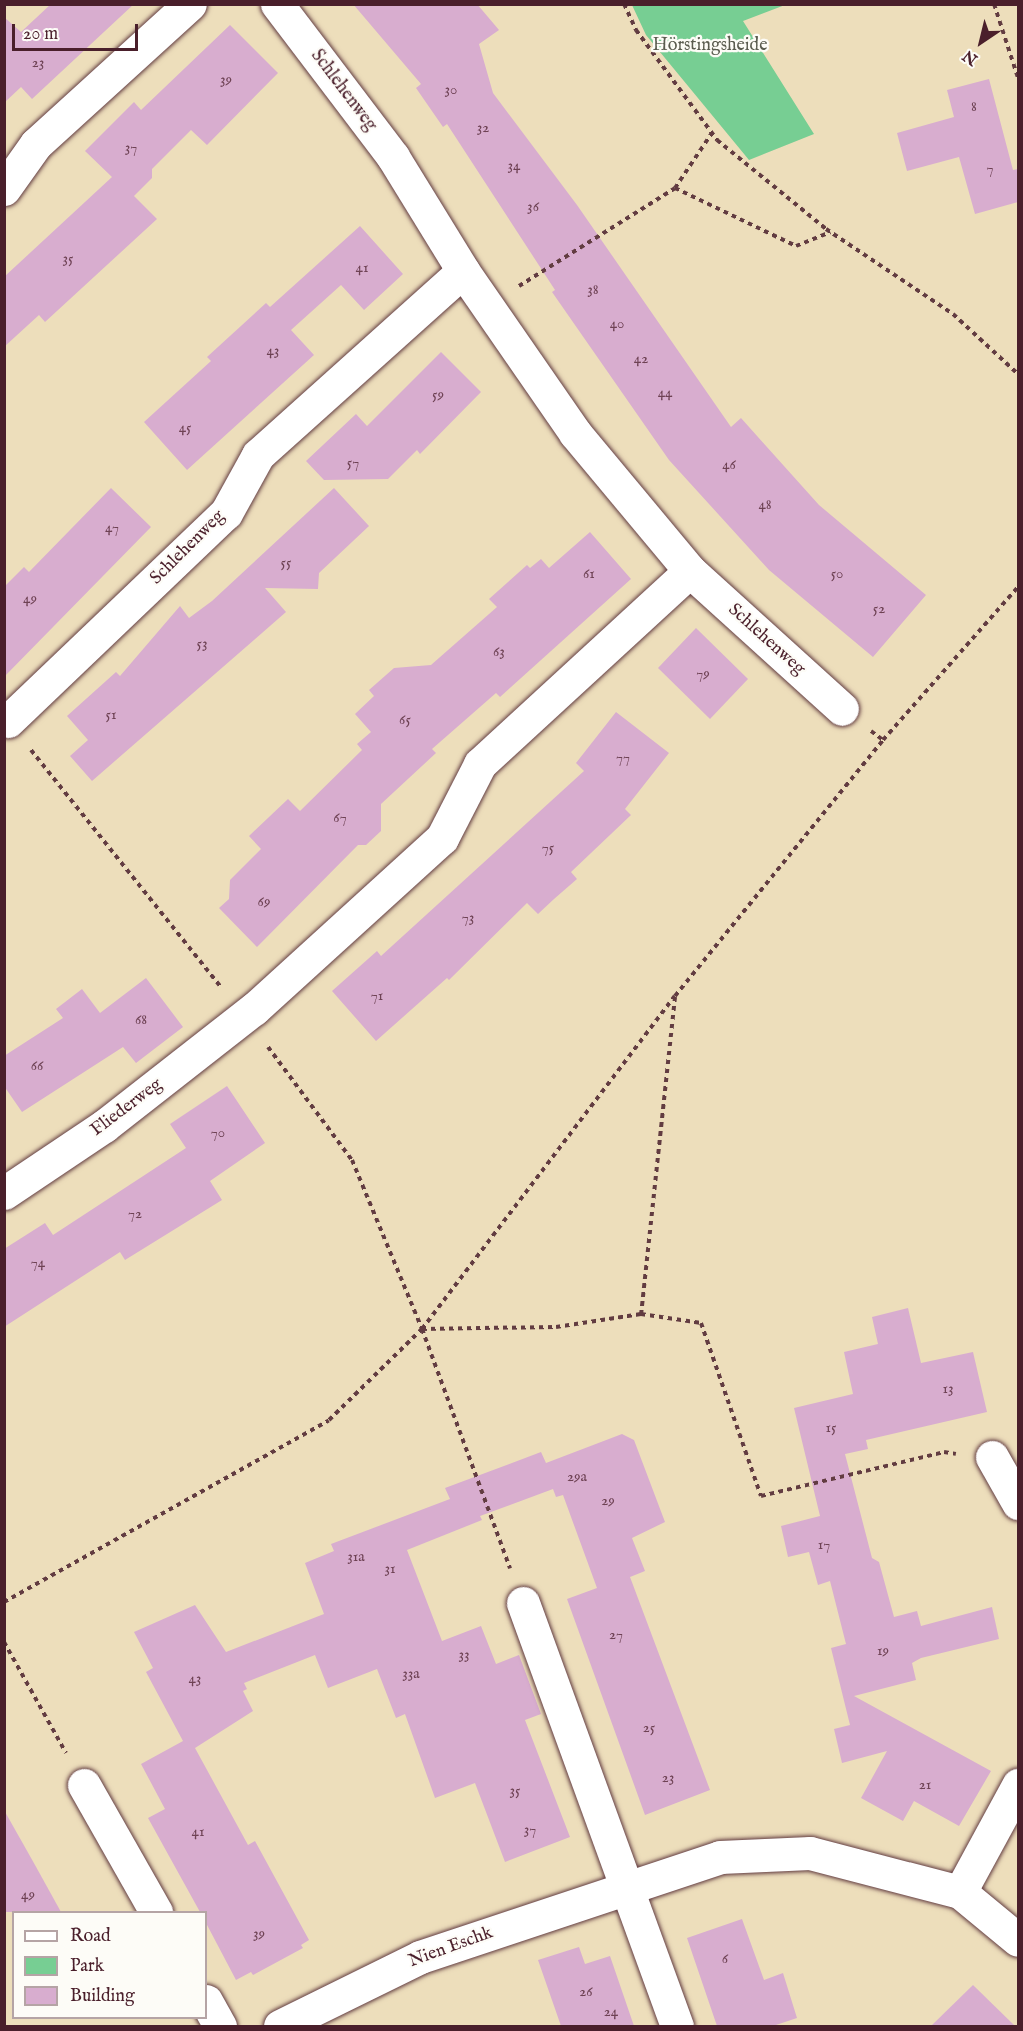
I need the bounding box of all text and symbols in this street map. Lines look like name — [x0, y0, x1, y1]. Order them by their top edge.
scale bar — [15, 12, 141, 50]
north arrow — [951, 12, 1011, 72]
text: 20 m — [23, 23, 58, 46]
park label: Hörstingsheide — [653, 35, 767, 57]
text: N — [959, 45, 982, 69]
street label: Schlehenweg — [305, 46, 381, 136]
house number: 23 — [32, 54, 44, 72]
house number: 39 — [220, 71, 232, 89]
house number: 30 — [445, 81, 457, 99]
house number: 8 — [971, 98, 977, 116]
house number: 32 — [477, 119, 489, 137]
house number: 37 — [125, 139, 137, 157]
house number: 34 — [508, 157, 520, 175]
house number: 7 — [986, 160, 994, 178]
house number: 36 — [527, 198, 539, 216]
house number: 35 — [62, 250, 74, 268]
house number: 41 — [356, 259, 368, 277]
house number: 38 — [587, 281, 599, 299]
house number: 40 — [610, 315, 624, 333]
house number: 43 — [267, 342, 279, 360]
house number: 42 — [634, 350, 648, 368]
house number: 44 — [658, 384, 672, 402]
house number: 59 — [432, 386, 444, 404]
house number: 45 — [179, 419, 191, 437]
house number: 57 — [347, 454, 359, 472]
house number: 46 — [722, 456, 736, 474]
house number: 48 — [758, 496, 772, 514]
street label: Schlehenweg — [146, 506, 230, 590]
house number: 47 — [105, 519, 119, 537]
house number: 55 — [281, 554, 291, 572]
house number: 61 — [583, 565, 595, 583]
house number: 50 — [831, 565, 843, 583]
house number: 49 — [23, 590, 37, 608]
street label: Schlehenweg — [723, 600, 809, 680]
house number: 52 — [873, 600, 885, 618]
house number: 53 — [196, 635, 208, 653]
house number: 63 — [493, 643, 505, 661]
house number: 79 — [696, 665, 710, 683]
house number: 51 — [105, 706, 117, 724]
house number: 65 — [399, 711, 411, 729]
house number: 77 — [616, 749, 630, 767]
house number: 67 — [333, 809, 347, 827]
house number: 75 — [542, 839, 554, 857]
house number: 69 — [258, 893, 270, 911]
house number: 73 — [462, 909, 474, 927]
house number: 71 — [371, 987, 383, 1005]
house number: 68 — [135, 1011, 147, 1029]
house number: 66 — [31, 1057, 43, 1075]
street label: Fliederweg — [87, 1074, 167, 1142]
house number: 70 — [211, 1124, 225, 1142]
house number: 72 — [128, 1205, 142, 1223]
house number: 74 — [31, 1254, 45, 1272]
house number: 13 — [942, 1380, 954, 1398]
house number: 15 — [825, 1419, 837, 1437]
house number: 29a — [567, 1468, 587, 1486]
house number: 29 — [601, 1492, 615, 1510]
house number: 17 — [818, 1536, 830, 1554]
house number: 31a — [347, 1548, 365, 1566]
house number: 31 — [384, 1560, 396, 1578]
house number: 27 — [609, 1626, 623, 1644]
house number: 19 — [877, 1642, 889, 1660]
house number: 33 — [458, 1646, 470, 1664]
house number: 33a — [402, 1665, 420, 1683]
house number: 43 — [189, 1670, 201, 1688]
house number: 25 — [643, 1719, 655, 1737]
house number: 23 — [662, 1769, 674, 1787]
house number: 21 — [919, 1776, 931, 1794]
house number: 35 — [509, 1782, 521, 1800]
house number: 37 — [524, 1821, 536, 1839]
house number: 41 — [192, 1823, 204, 1841]
house number: 49 — [21, 1886, 35, 1904]
legend — [12, 1911, 207, 2019]
street label: Nien Eschk — [406, 1923, 496, 1973]
text: Road — [70, 1925, 111, 1948]
house number: 39 — [253, 1925, 265, 1943]
house number: 6 — [722, 1950, 728, 1968]
text: Park — [70, 1955, 104, 1978]
house number: 26 — [579, 1983, 593, 2001]
text: Building — [70, 1985, 135, 2008]
house number: 24 — [604, 2003, 618, 2021]

